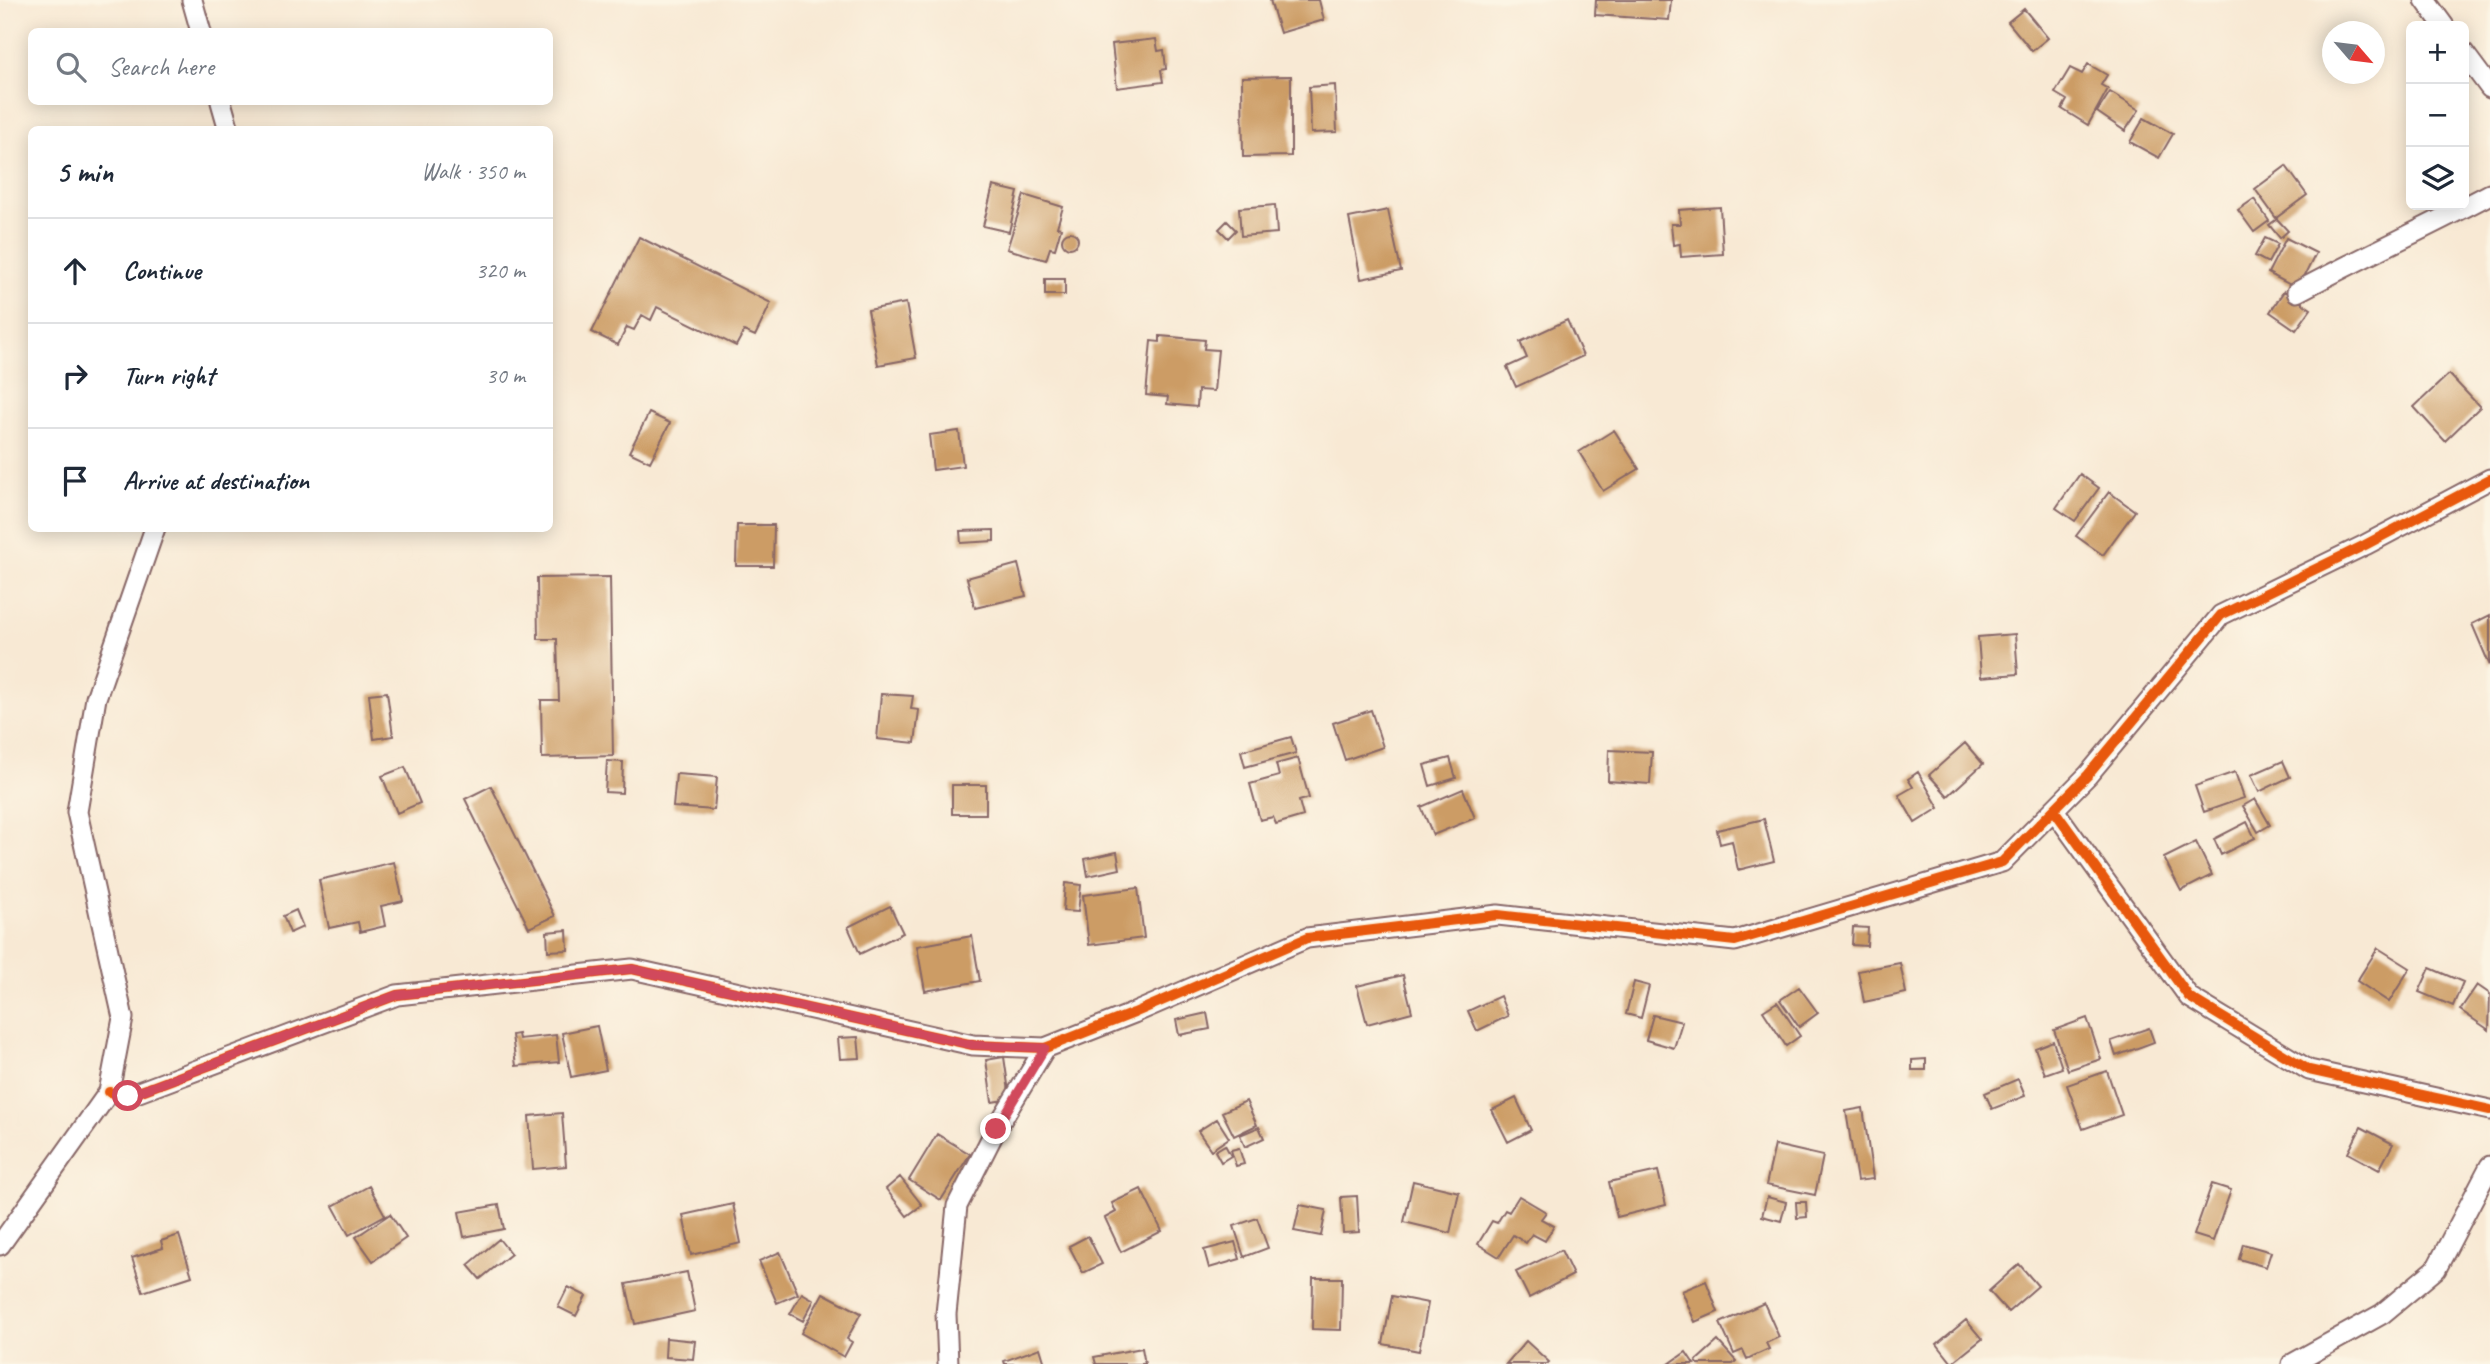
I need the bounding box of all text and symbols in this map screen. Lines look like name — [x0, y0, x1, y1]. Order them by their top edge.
north arrow — [2322, 21, 2385, 84]
map controls — [2406, 21, 2469, 210]
button: + — [2406, 21, 2469, 84]
search box — [28, 28, 553, 105]
icon: search — [52, 48, 90, 86]
text: Search here — [108, 50, 214, 83]
button: − — [2406, 84, 2469, 147]
button: layers — [2406, 147, 2469, 210]
text: 5 min — [56, 153, 113, 191]
text: Walk · 350 m — [421, 157, 525, 186]
icon: ahead — [56, 252, 94, 290]
text: Continue — [123, 254, 201, 287]
text: 320 m — [476, 256, 525, 285]
icon: right — [56, 357, 94, 395]
text: Turn right — [123, 359, 214, 392]
text: 30 m — [486, 361, 525, 390]
icon: arrive — [56, 462, 94, 500]
text: Arrive at destination — [123, 464, 309, 497]
route start — [112, 1080, 143, 1111]
route end — [980, 1113, 1011, 1144]

